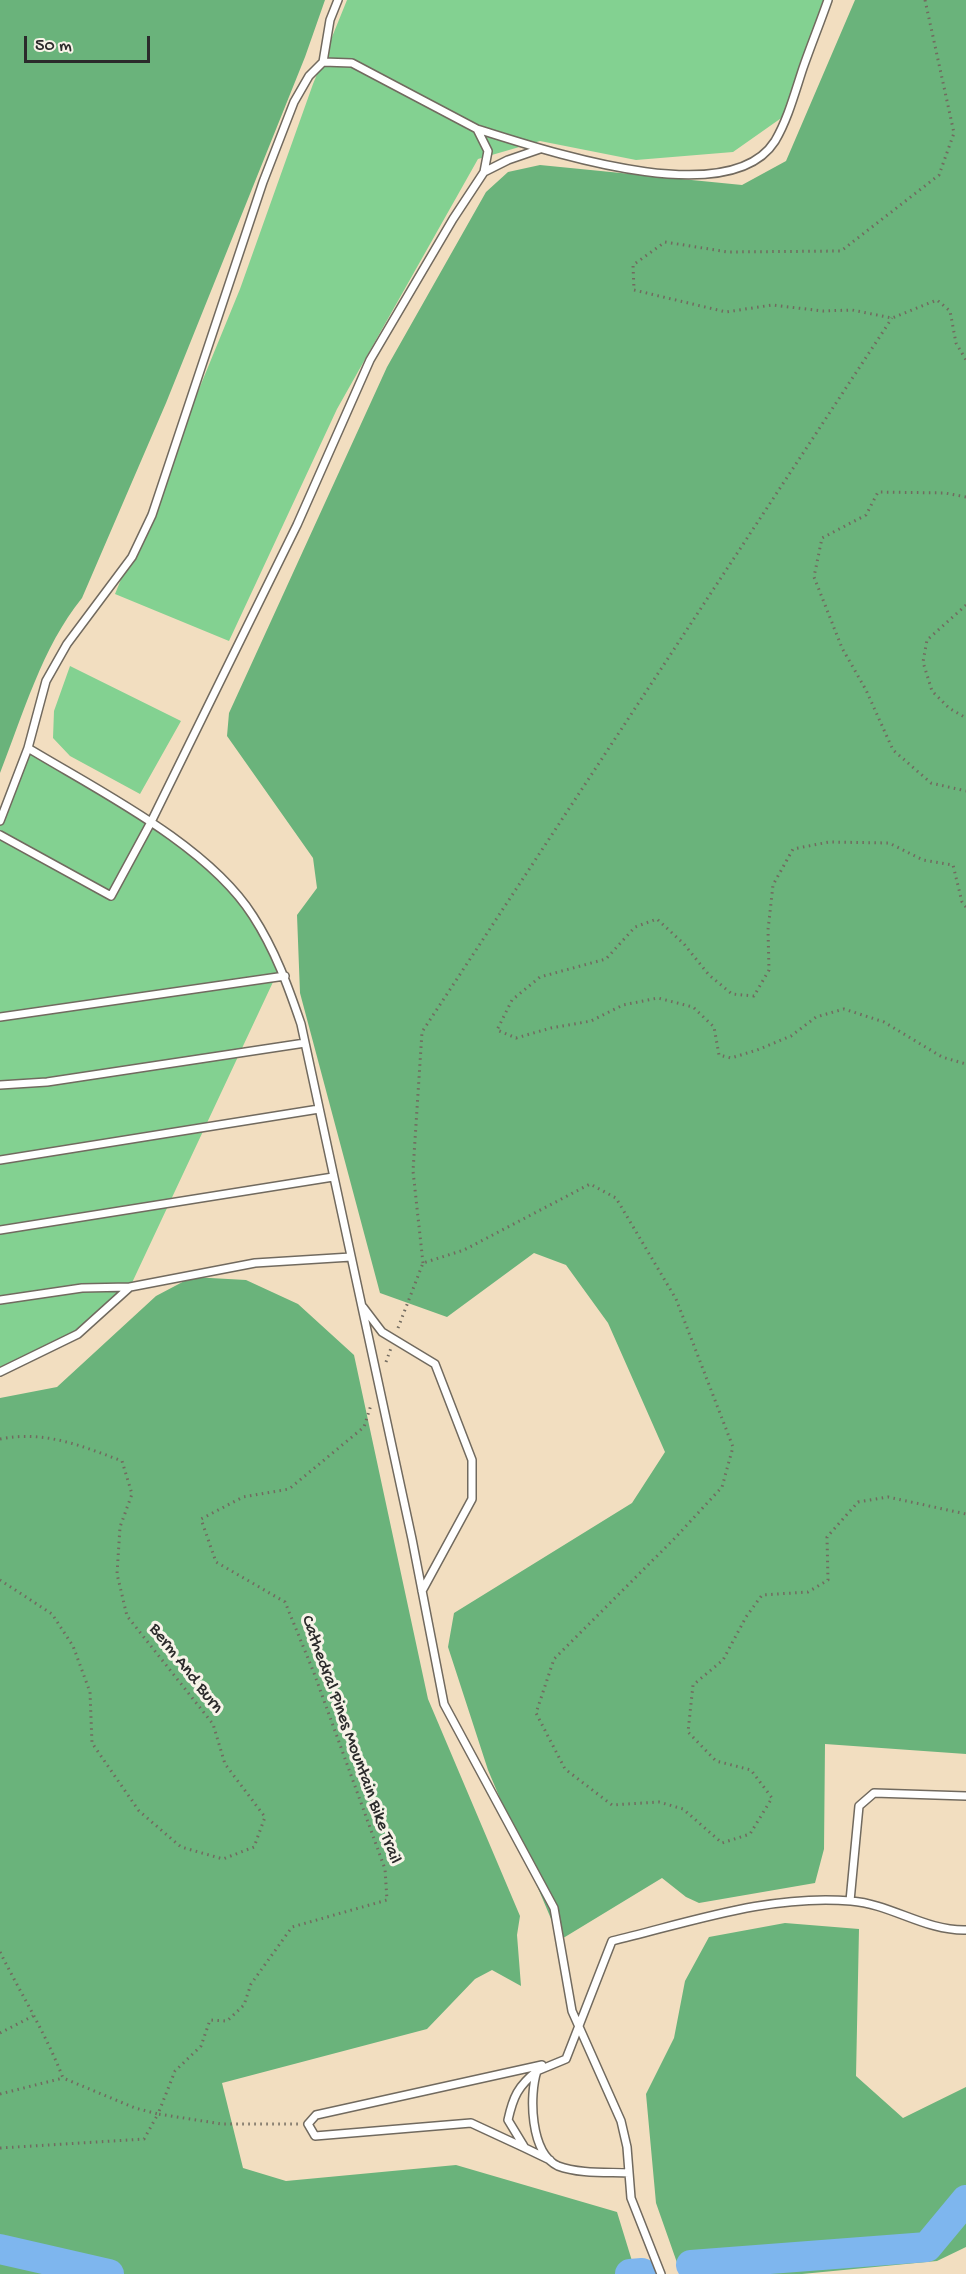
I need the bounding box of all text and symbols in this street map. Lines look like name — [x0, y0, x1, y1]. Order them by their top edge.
scale bar — [27, 24, 153, 62]
text: 50 m — [35, 36, 72, 57]
street label: Cathedral Pines Mountain Bike Trail — [295, 1613, 405, 1867]
street label: Berm And Burn — [143, 1620, 227, 1718]

